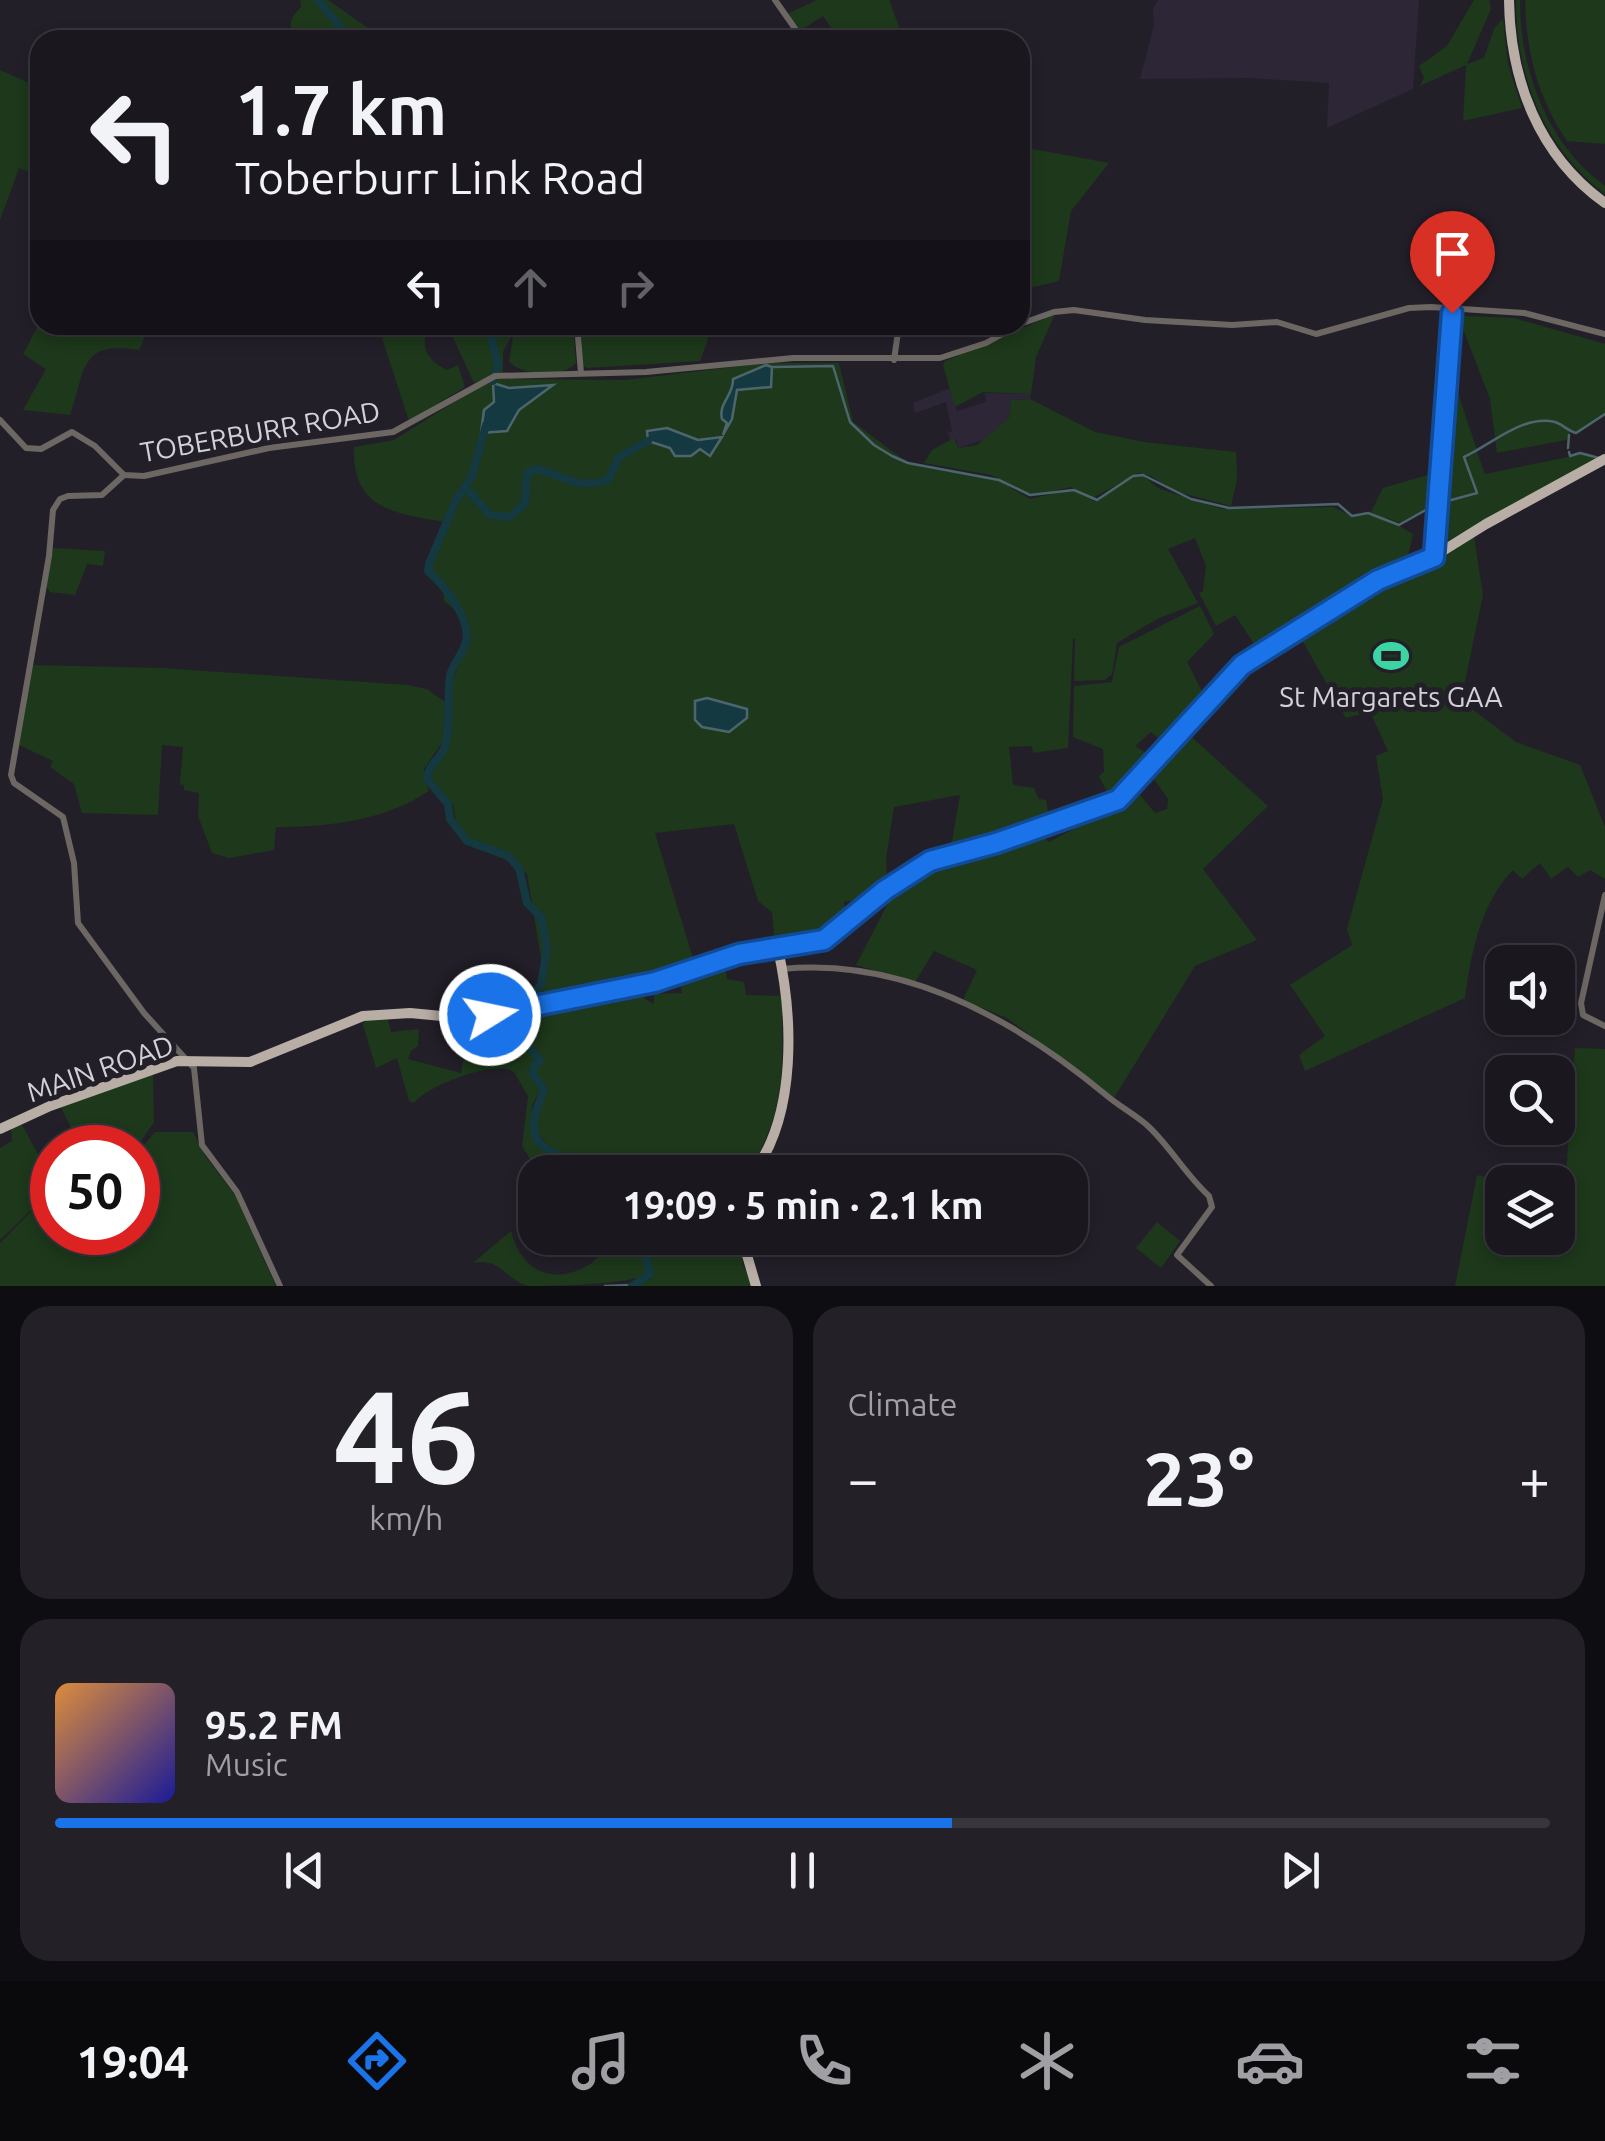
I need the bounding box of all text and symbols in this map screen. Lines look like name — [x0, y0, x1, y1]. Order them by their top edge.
icon: left — [70, 70, 200, 200]
text: 1.7 km — [235, 70, 447, 148]
text: Toberburr Link Road — [235, 152, 645, 203]
pin — [1410, 211, 1495, 314]
icon: arrive — [1425, 226, 1480, 281]
icon: left — [398, 260, 453, 315]
icon: ahead — [503, 260, 558, 315]
icon: right — [608, 260, 663, 315]
street label: TOBERBURR ROAD — [138, 395, 382, 467]
sports icon: St Margarets GAA — [1372, 637, 1410, 675]
place label: St Margarets GAA — [1279, 681, 1503, 712]
map controls — [1485, 945, 1575, 1255]
button: sound — [1485, 945, 1575, 1035]
position arrow — [438, 963, 542, 1067]
street label: MAIN ROAD — [23, 1028, 177, 1108]
button: search — [1485, 1055, 1575, 1145]
speed limit sign: 50 — [30, 1125, 160, 1255]
button: layers — [1485, 1165, 1575, 1255]
text: 19:09 · 5 min · 2.1 km — [622, 1184, 984, 1226]
text: 46 — [333, 1362, 480, 1508]
text: Climate — [848, 1386, 958, 1422]
text: 23° — [1143, 1436, 1254, 1520]
text: − — [848, 1448, 879, 1509]
text: + — [1519, 1448, 1550, 1509]
text: km/h — [369, 1500, 443, 1536]
text: 95.2 FM — [205, 1704, 343, 1746]
text: Music — [205, 1746, 288, 1782]
icon: previous — [277, 1843, 332, 1898]
icon: pause — [775, 1843, 830, 1898]
icon: next — [1273, 1843, 1328, 1898]
icon: directions — [342, 2026, 412, 2096]
icon: music — [566, 2026, 636, 2096]
icon: phone — [789, 2026, 859, 2096]
icon: climate — [1012, 2026, 1082, 2096]
icon: car — [1235, 2026, 1305, 2096]
icon: filters — [1458, 2026, 1528, 2096]
text: 19:04 — [77, 2036, 189, 2087]

